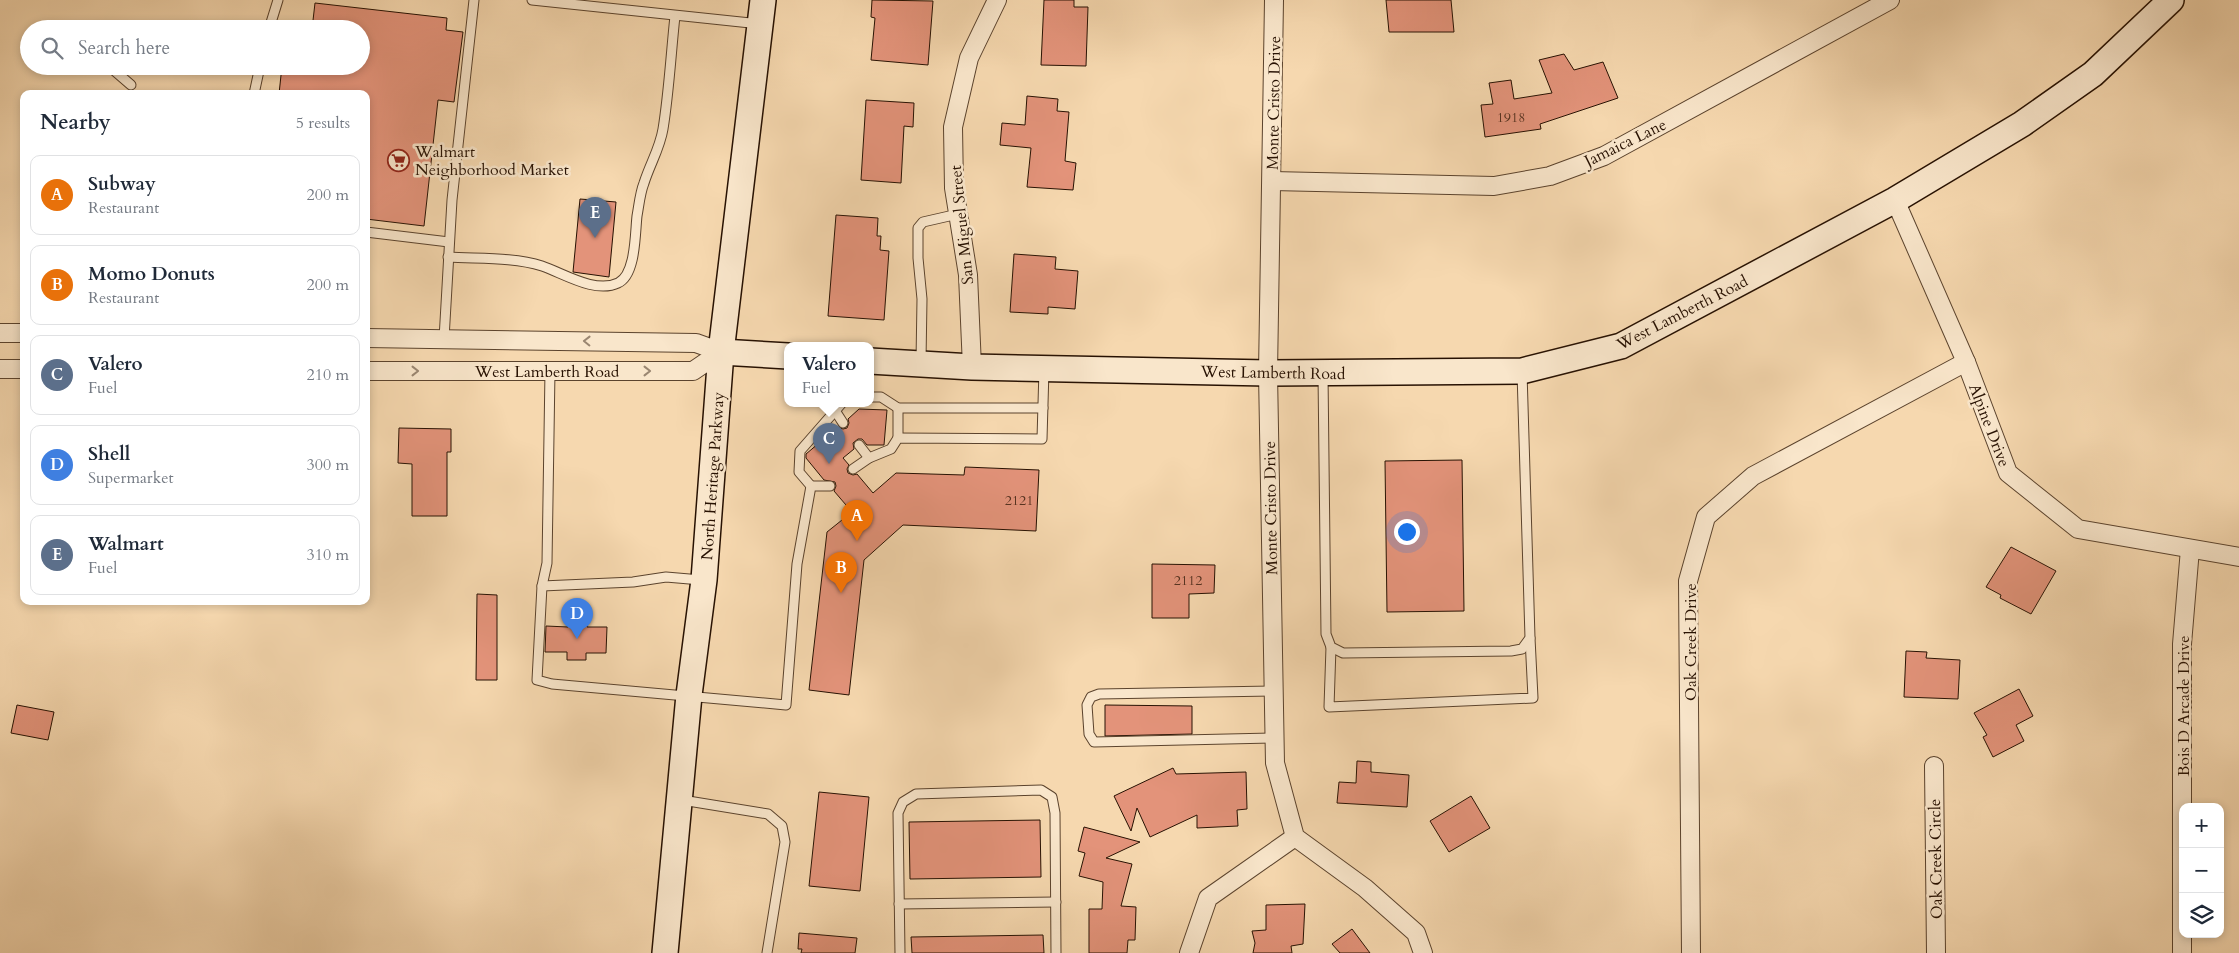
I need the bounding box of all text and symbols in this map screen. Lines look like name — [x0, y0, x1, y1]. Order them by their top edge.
search box — [20, 20, 370, 75]
icon: search — [38, 34, 66, 62]
text: Search here — [78, 35, 170, 61]
street label: Monte Cristo Drive — [1262, 36, 1286, 170]
text: Nearby — [40, 108, 111, 137]
house number: 1918 — [1497, 108, 1525, 127]
text: 5 results — [296, 112, 350, 134]
street label: Jamaica Lane — [1579, 114, 1670, 173]
place label: Walmart Neighborhood Market — [414, 141, 569, 181]
supermarket icon: Walmart Neighborhood Market — [387, 148, 411, 172]
street label: San Miguel Street — [945, 164, 979, 286]
text: Subway — [88, 171, 156, 197]
text: A — [51, 184, 63, 206]
text: 200 m — [307, 184, 349, 206]
text: Restaurant — [88, 197, 159, 219]
pin: E — [579, 197, 611, 238]
text: Momo Donuts — [88, 261, 215, 287]
street label: West Lamberth Road — [1612, 270, 1752, 356]
text: B — [51, 274, 63, 296]
text: 200 m — [307, 274, 349, 296]
text: Restaurant — [88, 287, 159, 309]
one-way arrow — [582, 336, 590, 346]
popup — [784, 342, 874, 407]
text: Valero — [88, 351, 143, 377]
text: Valero — [802, 351, 856, 377]
street label: West Lamberth Road — [474, 361, 620, 383]
street label: West Lamberth Road — [1199, 361, 1346, 385]
text: C — [51, 364, 63, 386]
text: 210 m — [307, 364, 349, 386]
one-way arrow — [412, 366, 419, 376]
one-way arrow — [644, 366, 652, 376]
text: Fuel — [88, 377, 117, 399]
text: Fuel — [802, 377, 831, 399]
street label: Alpine Drive — [1963, 380, 2015, 470]
street label: North Heritage Parkway — [696, 391, 730, 561]
pin: C — [813, 423, 845, 464]
text: Shell — [88, 441, 130, 467]
street label: Monte Cristo Drive — [1259, 441, 1283, 575]
text: D — [50, 454, 64, 476]
text: 300 m — [307, 454, 349, 476]
text: Supermarket — [88, 467, 174, 489]
house number: 2121 — [1005, 491, 1033, 510]
pin: A — [841, 500, 873, 541]
your location — [1394, 519, 1420, 545]
text: Walmart — [88, 531, 164, 557]
text: E — [52, 544, 62, 566]
text: 310 m — [307, 544, 349, 566]
pin: B — [825, 552, 857, 593]
text: Fuel — [88, 557, 117, 579]
house number: 2112 — [1174, 571, 1202, 590]
street label: Oak Creek Drive — [1680, 583, 1702, 701]
pin: D — [561, 598, 593, 639]
street label: Bois D Arcade Drive — [2173, 635, 2195, 777]
street label: Oak Creek Circle — [1924, 799, 1948, 919]
map controls — [2179, 803, 2224, 938]
button: + — [2179, 803, 2224, 848]
button: − — [2179, 848, 2224, 893]
button: layers — [2179, 893, 2224, 938]

